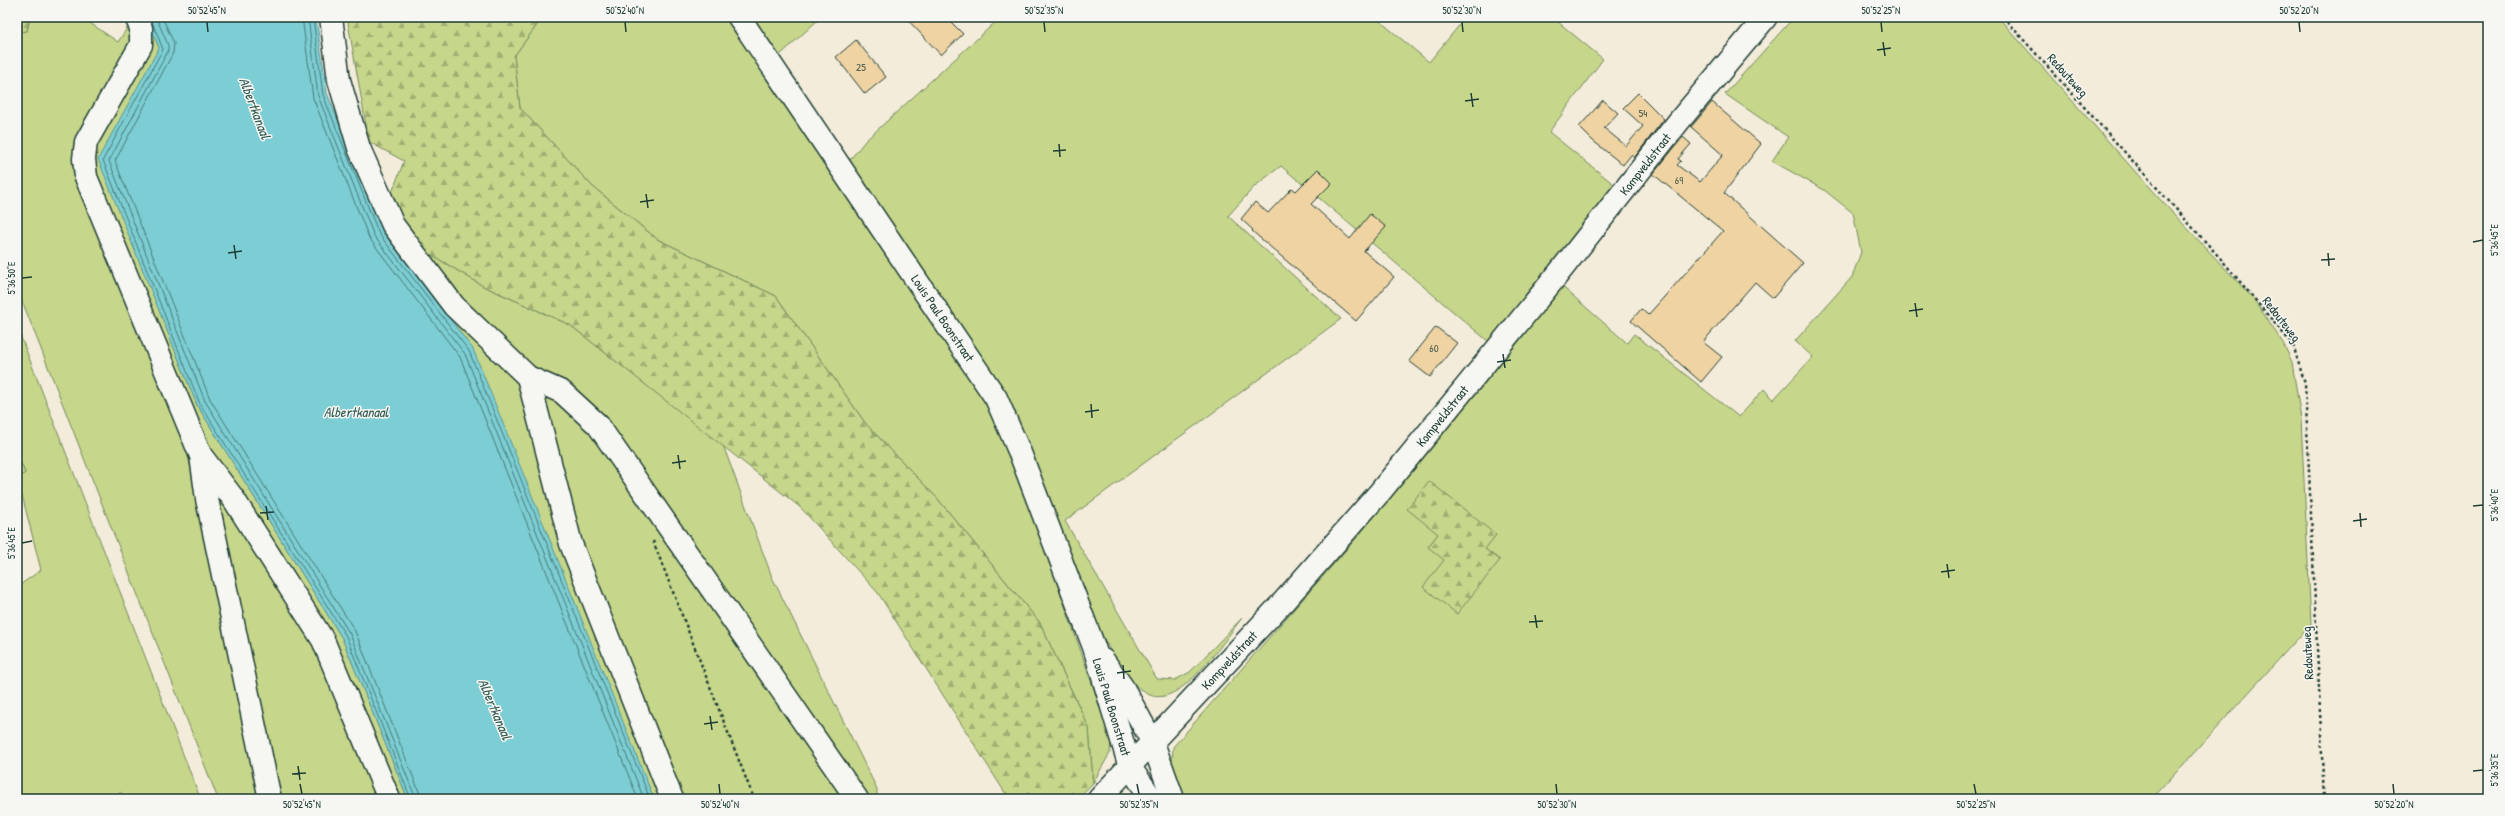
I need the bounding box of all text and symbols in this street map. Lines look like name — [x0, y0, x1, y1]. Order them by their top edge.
text: 50°52'45"N — [188, 4, 226, 17]
text: 50°52'40"N — [606, 4, 644, 17]
text: 50°52'35"N — [1025, 4, 1063, 17]
text: 50°52'30"N — [1443, 4, 1481, 17]
text: 50°52'25"N — [1862, 4, 1900, 17]
text: 50°52'20"N — [2279, 4, 2319, 17]
street label: Redouteweg — [2044, 49, 2093, 101]
house number: 25 — [856, 60, 866, 74]
water label: Albertkanaal — [235, 74, 276, 142]
house number: 54 — [1639, 106, 1647, 120]
street label: Kompveldstraat — [1615, 129, 1675, 199]
house number: 69 — [1675, 173, 1683, 187]
text: 5°36'45"E — [2488, 223, 2501, 256]
text: 5°36'50"E — [5, 261, 18, 294]
street label: Louis Paul Boonstraat — [907, 271, 979, 365]
street label: Redouteweg — [2259, 292, 2306, 346]
house number: 60 — [1429, 341, 1439, 355]
street label: Kompveldstraat — [1412, 381, 1473, 451]
water label: Albertkanaal — [324, 402, 389, 421]
text: 5°36'40"E — [2488, 488, 2501, 521]
text: 5°36'45"E — [5, 526, 18, 559]
street label: Kompveldstraat — [1197, 626, 1261, 693]
street label: Redouteweg — [2297, 626, 2317, 680]
street label: Louis Paul Boonstraat — [1089, 656, 1136, 759]
water label: Albertkanaal — [474, 675, 517, 743]
text: 5°36'35"E — [2488, 753, 2501, 786]
text: 50°52'45"N — [283, 798, 321, 811]
text: 50°52'40"N — [701, 798, 739, 811]
text: 50°52'35"N — [1120, 798, 1158, 811]
text: 50°52'30"N — [1538, 798, 1576, 811]
text: 50°52'25"N — [1957, 798, 1995, 811]
text: 50°52'20"N — [2374, 798, 2414, 811]

